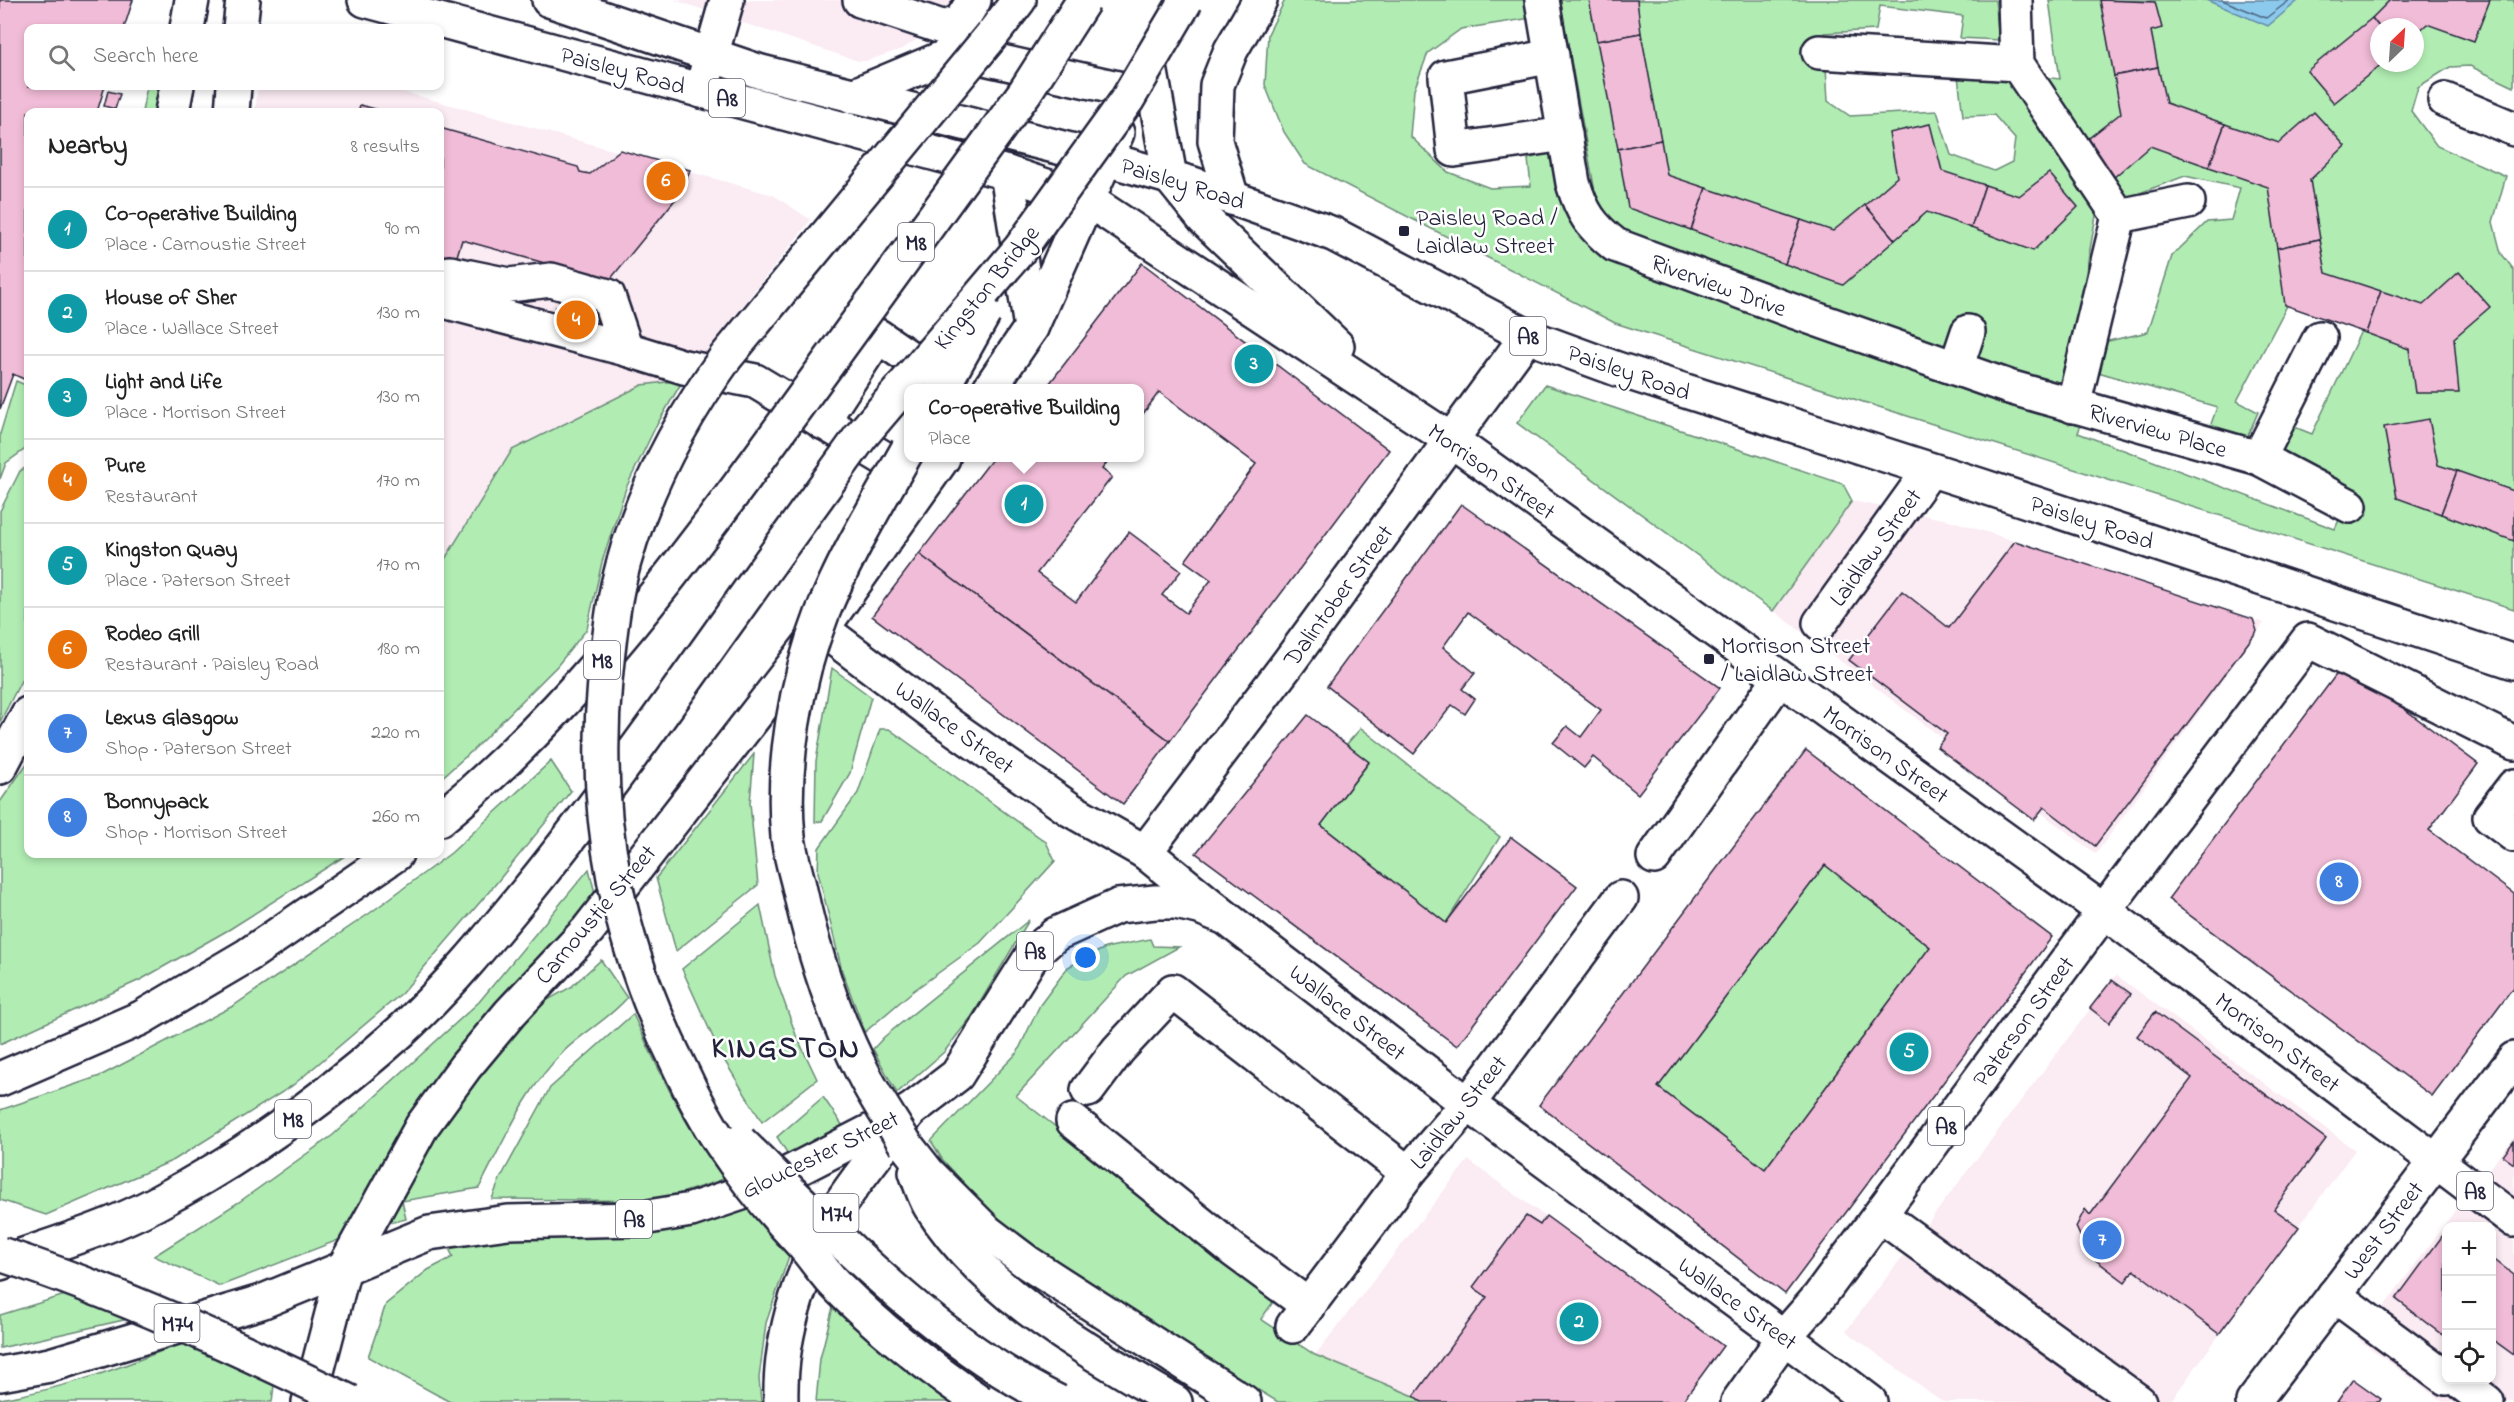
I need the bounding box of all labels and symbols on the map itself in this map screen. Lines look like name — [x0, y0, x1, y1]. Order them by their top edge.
north arrow — [2370, 18, 2424, 72]
street label: Paisley Road — [556, 39, 689, 107]
road number: A8 — [709, 79, 745, 117]
street label: Paisley Road — [1116, 150, 1249, 222]
pin: 6 — [646, 158, 686, 204]
place label: Paisley Road / Laidlaw Street — [1416, 202, 1558, 265]
street label: Kingston Bridge — [926, 218, 1050, 359]
road number: M8 — [898, 223, 934, 261]
marker: Paisley Road / Laidlaw Street — [1397, 224, 1411, 238]
street label: Riverview Drive — [1645, 247, 1791, 328]
pin: 4 — [556, 298, 596, 342]
road number: A8 — [1510, 317, 1546, 355]
street label: Paisley Road — [1562, 337, 1695, 413]
pin: 3 — [1234, 342, 1274, 386]
street label: Riverview Place — [2084, 396, 2231, 469]
street label: Morrison Street — [1419, 416, 1562, 530]
pin: 1 — [1004, 482, 1044, 526]
street label: Laidlaw Street — [1822, 482, 1932, 615]
street label: Paisley Road — [2025, 488, 2158, 562]
street label: Dalintober Street — [1276, 518, 1404, 675]
place label: Morrison Street / Laidlaw Street — [1721, 630, 1873, 693]
road number: M8 — [584, 641, 620, 679]
marker: Morrison Street / Laidlaw Street — [1702, 652, 1716, 666]
street label: Wallace Street — [886, 674, 1021, 784]
street label: Morrison Street — [1814, 698, 1955, 814]
street label: Carnoustie Street — [528, 838, 666, 993]
pin: 8 — [2320, 860, 2358, 904]
road number: A8 — [1017, 932, 1053, 970]
your location — [1071, 943, 1100, 972]
street label: Paterson Street — [1965, 950, 2085, 1095]
street label: Wallace Street — [1280, 957, 1413, 1071]
street label: Morrison Street — [2206, 985, 2347, 1103]
district label: KINGSTON — [711, 1028, 861, 1072]
pin: 5 — [1890, 1030, 1928, 1074]
street label: Laidlaw Street — [1403, 1049, 1517, 1179]
road number: M8 — [275, 1100, 311, 1138]
street label: Gloucester Street — [736, 1103, 906, 1210]
road number: A8 — [1928, 1107, 1964, 1145]
road number: A8 — [2457, 1172, 2493, 1210]
street label: West Street — [2336, 1175, 2434, 1288]
road number: M74 — [814, 1194, 858, 1232]
road number: A8 — [616, 1200, 652, 1238]
pin: 7 — [2082, 1218, 2122, 1262]
street label: Wallace Street — [1669, 1250, 1804, 1360]
pin: 2 — [1560, 1300, 1598, 1344]
road number: M74 — [154, 1304, 200, 1342]

